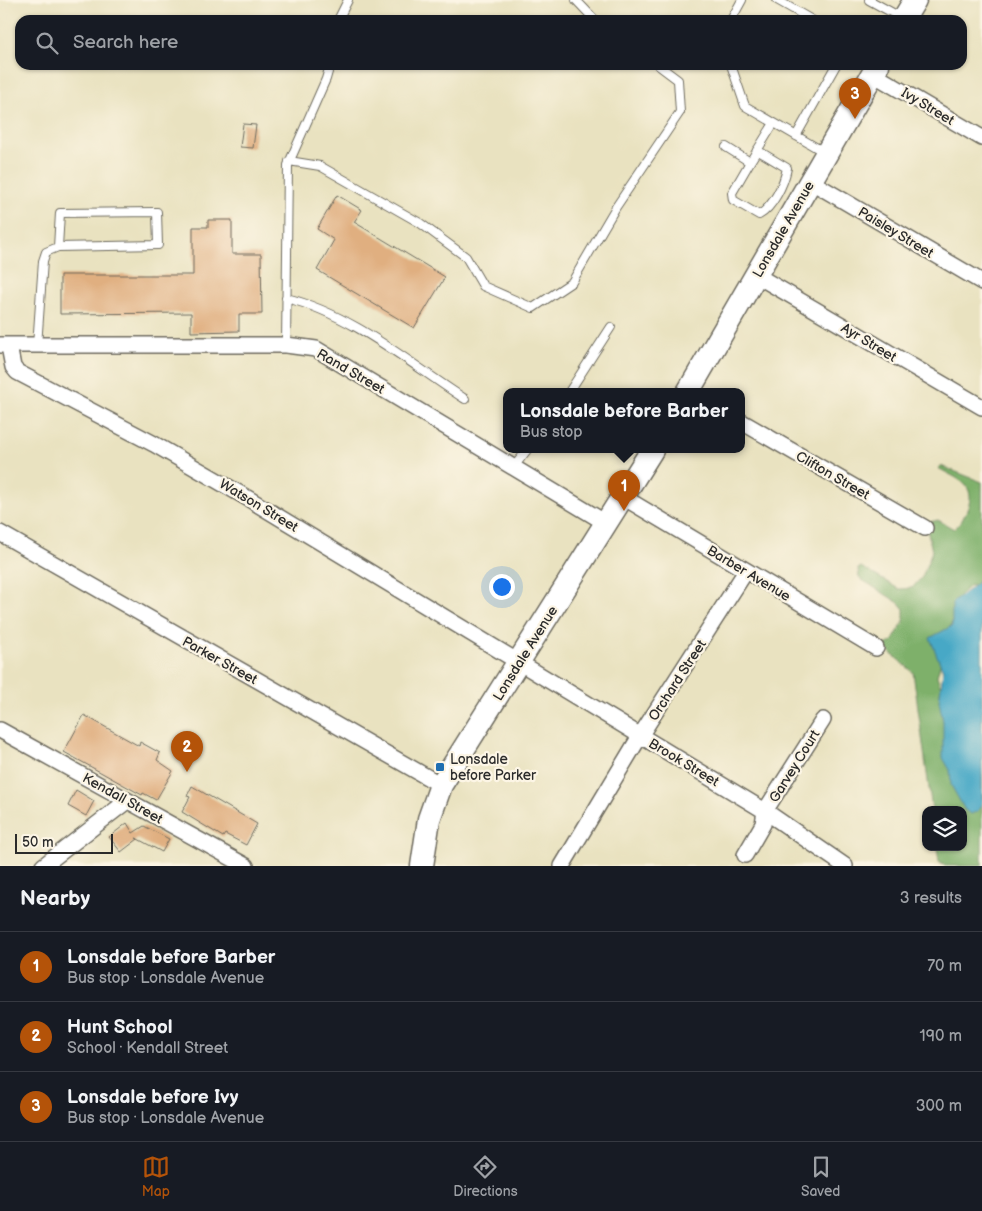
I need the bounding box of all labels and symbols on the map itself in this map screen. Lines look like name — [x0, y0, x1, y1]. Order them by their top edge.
pin: 3 — [839, 78, 871, 119]
street label: Ivy Street — [898, 84, 958, 129]
street label: Lonsdale Avenue — [749, 178, 818, 280]
street label: Paisley Street — [855, 203, 937, 262]
street label: Ayr Street — [838, 319, 900, 366]
street label: Rand Street — [314, 345, 388, 398]
street label: Clifton Street — [793, 447, 873, 504]
pin: 1 — [608, 470, 640, 511]
street label: Watson Street — [216, 475, 302, 536]
street label: Barber Avenue — [704, 542, 794, 605]
your location — [489, 574, 515, 600]
street label: Lonsdale Avenue — [489, 603, 561, 704]
street label: Parker Street — [179, 633, 261, 688]
street label: Orchard Street — [645, 636, 710, 724]
street label: Garvey Court — [765, 726, 824, 806]
pin: 2 — [171, 731, 203, 772]
street label: Brook Street — [645, 735, 723, 790]
place label: Lonsdale before Parker — [450, 751, 537, 784]
marker: Lonsdale before Parker — [434, 761, 446, 773]
street label: Kendall Street — [80, 769, 166, 828]
scale bar — [15, 831, 112, 854]

